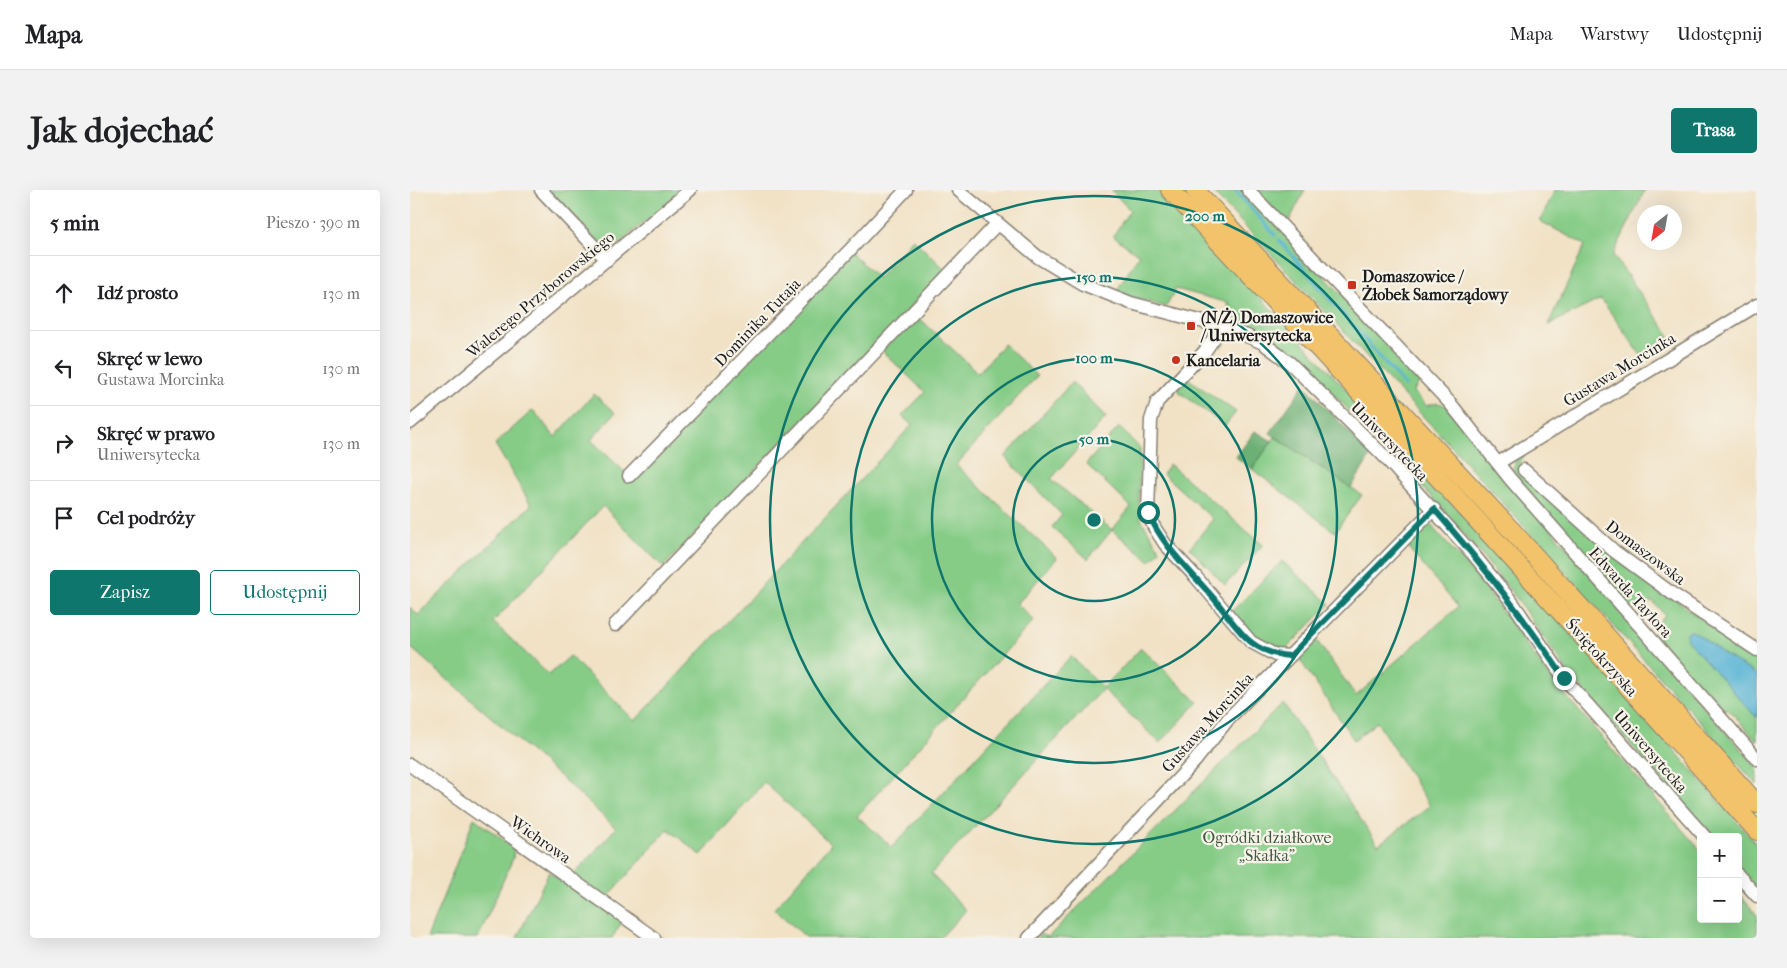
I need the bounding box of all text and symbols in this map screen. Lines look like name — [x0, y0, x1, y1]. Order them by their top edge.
text: Mapa — [25, 21, 82, 49]
text: Mapa — [1510, 24, 1553, 45]
text: Warstwy — [1581, 24, 1649, 45]
text: Udostępnij — [1677, 24, 1762, 45]
button: Trasa — [1671, 108, 1757, 153]
text: Jak dojechać — [30, 110, 214, 151]
north arrow — [1637, 205, 1682, 250]
text: 200 m — [1185, 207, 1225, 225]
text: 5 min — [50, 211, 99, 235]
text: Pieszo · 390 m — [266, 213, 360, 232]
street label: Walerego Przyborowskiego — [462, 227, 618, 362]
place label: Domaszowice / Żłobek Samorządowy — [1362, 267, 1510, 305]
text: 150 m — [1076, 268, 1112, 286]
street label: Dominika Tutaja — [710, 274, 805, 370]
icon: ahead — [50, 279, 78, 307]
marker: Domaszowice / Żłobek Samorządowy — [1346, 279, 1358, 291]
text: Idź prosto — [97, 282, 178, 304]
text: 130 m — [322, 284, 360, 303]
place label: (N/Ż) Domaszowice / Uniwersytecka — [1200, 307, 1334, 346]
marker: (N/Ż) Domaszowice / Uniwersytecka — [1185, 320, 1197, 332]
street label: Gustawa Morcinka — [1560, 328, 1679, 410]
text: Skręć w lewo — [97, 348, 203, 370]
text: 100 m — [1075, 349, 1113, 367]
place label: Kancelaria — [1186, 351, 1261, 370]
icon: left — [50, 354, 78, 382]
marker: Kancelaria — [1170, 354, 1182, 366]
text: 130 m — [322, 359, 360, 378]
text: Gustawa Morcinka — [97, 370, 225, 389]
street label: Uniwersytecka — [1347, 398, 1433, 485]
text: Skręć w prawo — [97, 423, 215, 445]
icon: right — [50, 429, 78, 457]
text: 50 m — [1079, 430, 1110, 448]
text: 130 m — [322, 434, 360, 453]
text: Uniwersytecka — [97, 445, 200, 464]
route start — [1137, 501, 1160, 524]
icon: arrive — [50, 504, 78, 532]
text: Cel podróży — [97, 507, 195, 529]
centre of rings — [1085, 511, 1103, 529]
street label: Domaszowska — [1602, 516, 1690, 589]
street label: Edwarda Taylora — [1585, 543, 1677, 642]
button: Zapisz — [50, 570, 200, 615]
button: Udostępnij — [210, 570, 360, 615]
street label: Świętokrzyska — [1562, 614, 1643, 701]
route end — [1553, 667, 1576, 690]
street label: Gustawa Morcinka — [1158, 668, 1257, 776]
street label: Uniwersytecka — [1610, 706, 1692, 797]
street label: Wichrowa — [506, 811, 575, 868]
park label: Ogródki działkowe „Skałka” — [1203, 828, 1332, 865]
map controls — [1697, 833, 1742, 923]
button: + — [1697, 833, 1742, 878]
button: − — [1697, 878, 1742, 923]

